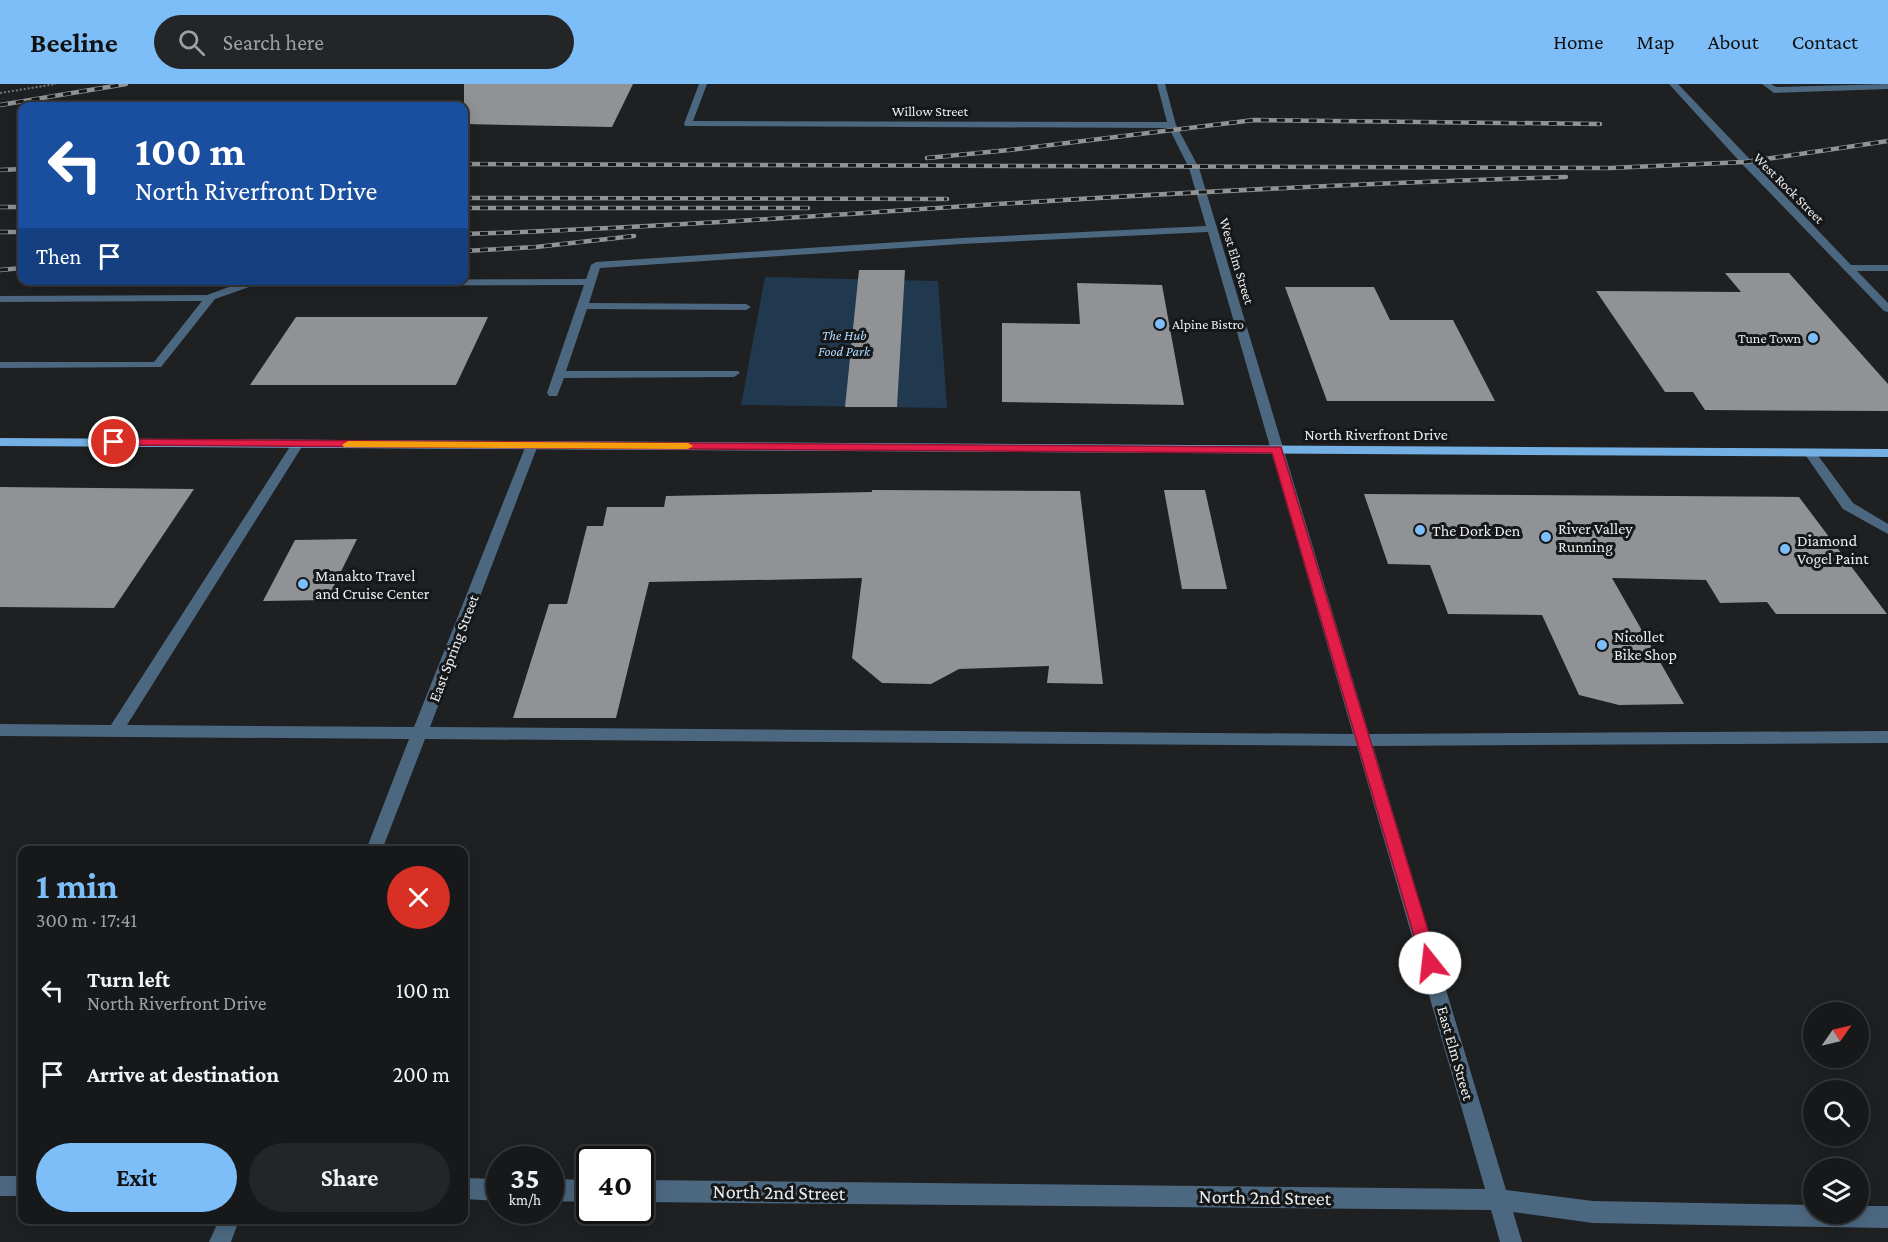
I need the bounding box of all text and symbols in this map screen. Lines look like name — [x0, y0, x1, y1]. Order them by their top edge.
search box — [154, 15, 574, 69]
icon: search — [175, 26, 208, 59]
text: Beeline — [30, 27, 118, 58]
text: Search here — [223, 30, 324, 55]
text: Home — [1553, 30, 1603, 54]
text: Map — [1636, 30, 1675, 54]
text: About — [1708, 30, 1759, 54]
text: Contact — [1792, 30, 1858, 54]
street label: Willow Street — [892, 103, 969, 119]
icon: left — [36, 126, 114, 204]
text: 100 m — [135, 127, 245, 174]
street label: West Rock Street — [1750, 149, 1828, 227]
text: North Riverfront Drive — [135, 176, 377, 206]
street label: West Elm Street — [1216, 216, 1258, 306]
icon: arrive — [93, 240, 126, 273]
text: Then — [36, 244, 81, 269]
place label: Alpine Bistro — [1172, 316, 1244, 332]
marker: Alpine Bistro — [1153, 317, 1167, 331]
park label: The Hub Food Park — [818, 327, 871, 359]
place label: Tune Town — [1738, 330, 1801, 346]
marker: Tune Town — [1806, 331, 1820, 345]
pin — [88, 416, 139, 467]
icon: arrive — [97, 425, 130, 458]
street label: North Riverfront Drive — [1304, 426, 1448, 443]
place label: River Valley Running — [1558, 520, 1633, 556]
place label: The Dork Den — [1432, 522, 1521, 539]
marker: The Dork Den — [1413, 523, 1427, 537]
marker: River Valley Running — [1539, 530, 1553, 544]
place label: Diamond Vogel Paint — [1797, 532, 1869, 568]
marker: Diamond Vogel Paint — [1778, 542, 1792, 556]
place label: Manakto Travel and Cruise Center — [315, 567, 430, 602]
marker: Manakto Travel and Cruise Center — [296, 577, 310, 591]
street label: East Spring Street — [425, 592, 483, 704]
place label: Nicollet Bike Shop — [1614, 628, 1677, 664]
marker: Nicollet Bike Shop — [1595, 638, 1609, 652]
text: 1 min — [36, 866, 118, 906]
button: close — [387, 866, 450, 929]
text: 300 m · 17:41 — [36, 909, 137, 931]
position arrow — [1398, 931, 1462, 995]
text: Turn left — [87, 967, 170, 992]
icon: left — [36, 974, 69, 1007]
text: 100 m — [396, 978, 450, 1003]
text: North Riverfront Drive — [87, 992, 267, 1014]
north arrow — [1803, 1002, 1869, 1068]
map controls — [1803, 1002, 1869, 1224]
street label: East Elm Street — [1434, 1004, 1477, 1103]
icon: arrive — [36, 1058, 69, 1091]
text: Arrive at destination — [87, 1062, 279, 1087]
text: 200 m — [393, 1062, 450, 1087]
button: search — [1803, 1080, 1869, 1146]
button: Exit — [36, 1143, 237, 1212]
button: Share — [249, 1143, 450, 1212]
speed limit sign: 40 — [576, 1146, 654, 1224]
button: layers — [1803, 1158, 1869, 1224]
text: 35 — [510, 1161, 540, 1194]
street label: North 2nd Street — [713, 1180, 846, 1204]
street label: North 2nd Street — [1199, 1185, 1332, 1209]
text: km/h — [509, 1192, 541, 1208]

